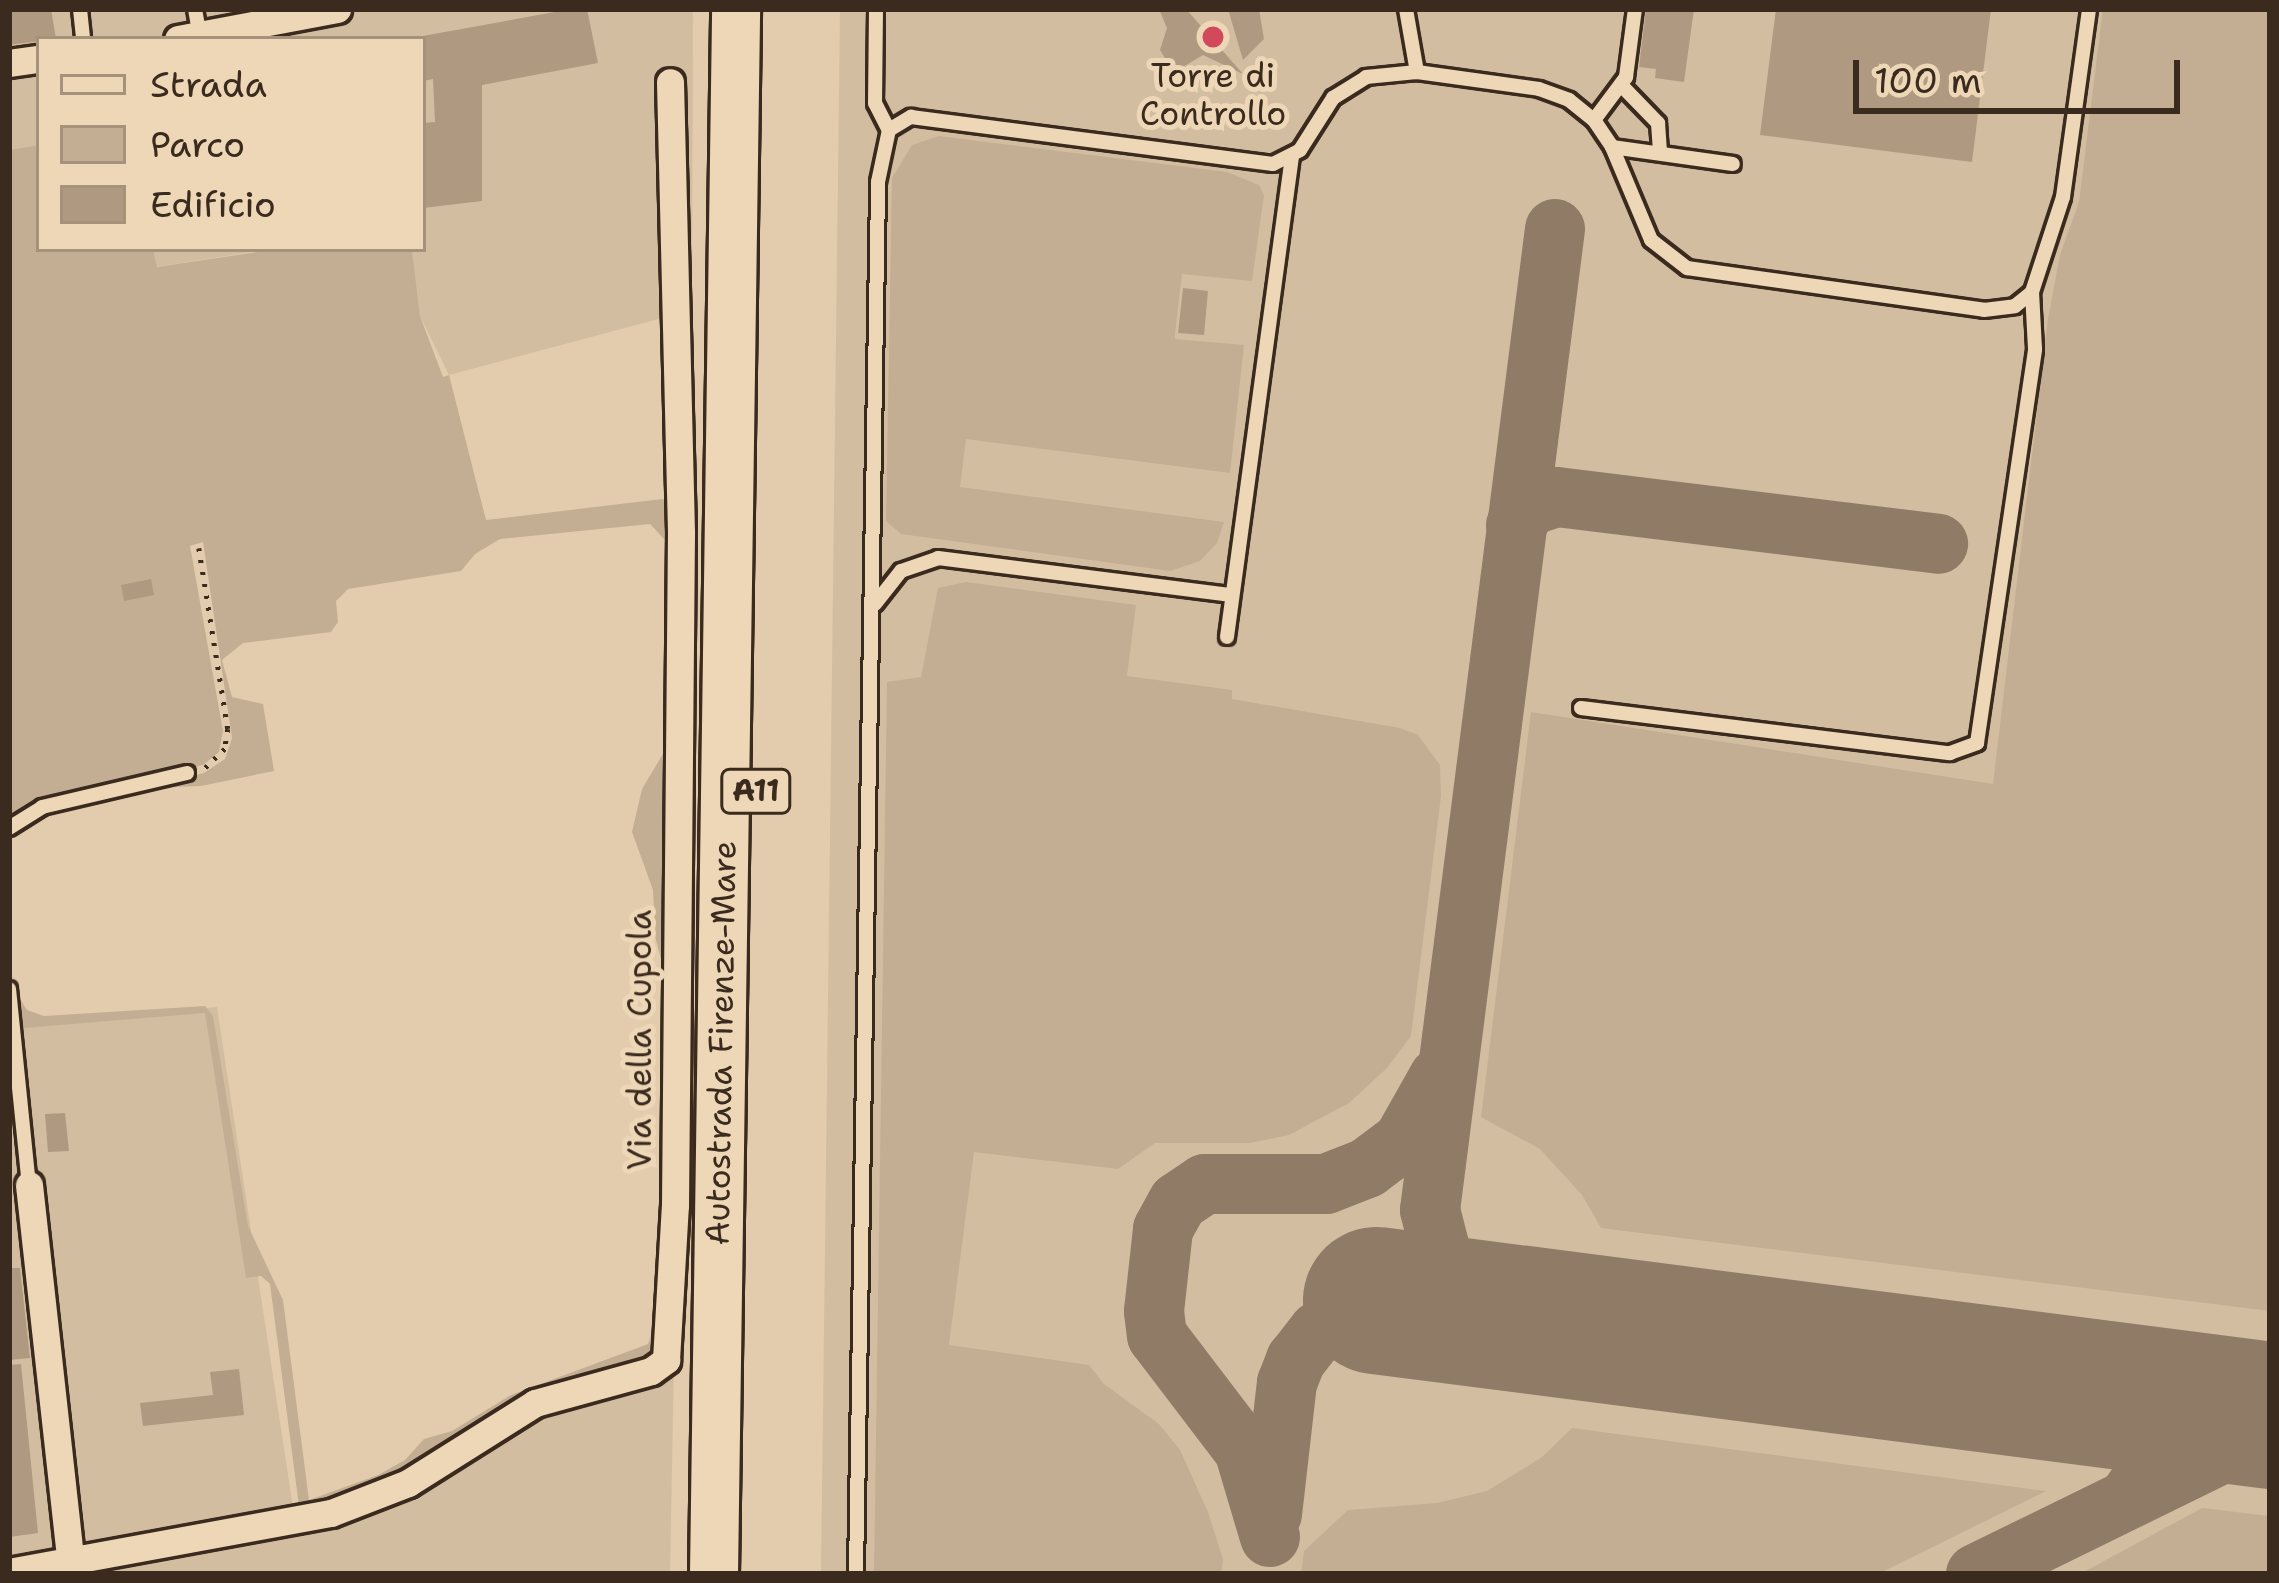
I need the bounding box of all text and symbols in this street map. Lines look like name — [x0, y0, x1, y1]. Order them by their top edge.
marker: Torre di Controllo — [1200, 24, 1226, 50]
legend — [36, 36, 426, 252]
scale bar — [1859, 36, 2186, 110]
place label: Torre di Controllo — [1140, 56, 1286, 134]
text: 100 m — [1874, 56, 1982, 105]
text: Strada — [150, 60, 267, 109]
text: Parco — [150, 120, 245, 169]
text: Edificio — [150, 180, 276, 229]
road number: A11 — [720, 767, 792, 815]
street label: Autostrada Firenze-Mare — [698, 840, 744, 1246]
street label: Via della Cupola — [620, 910, 660, 1170]

